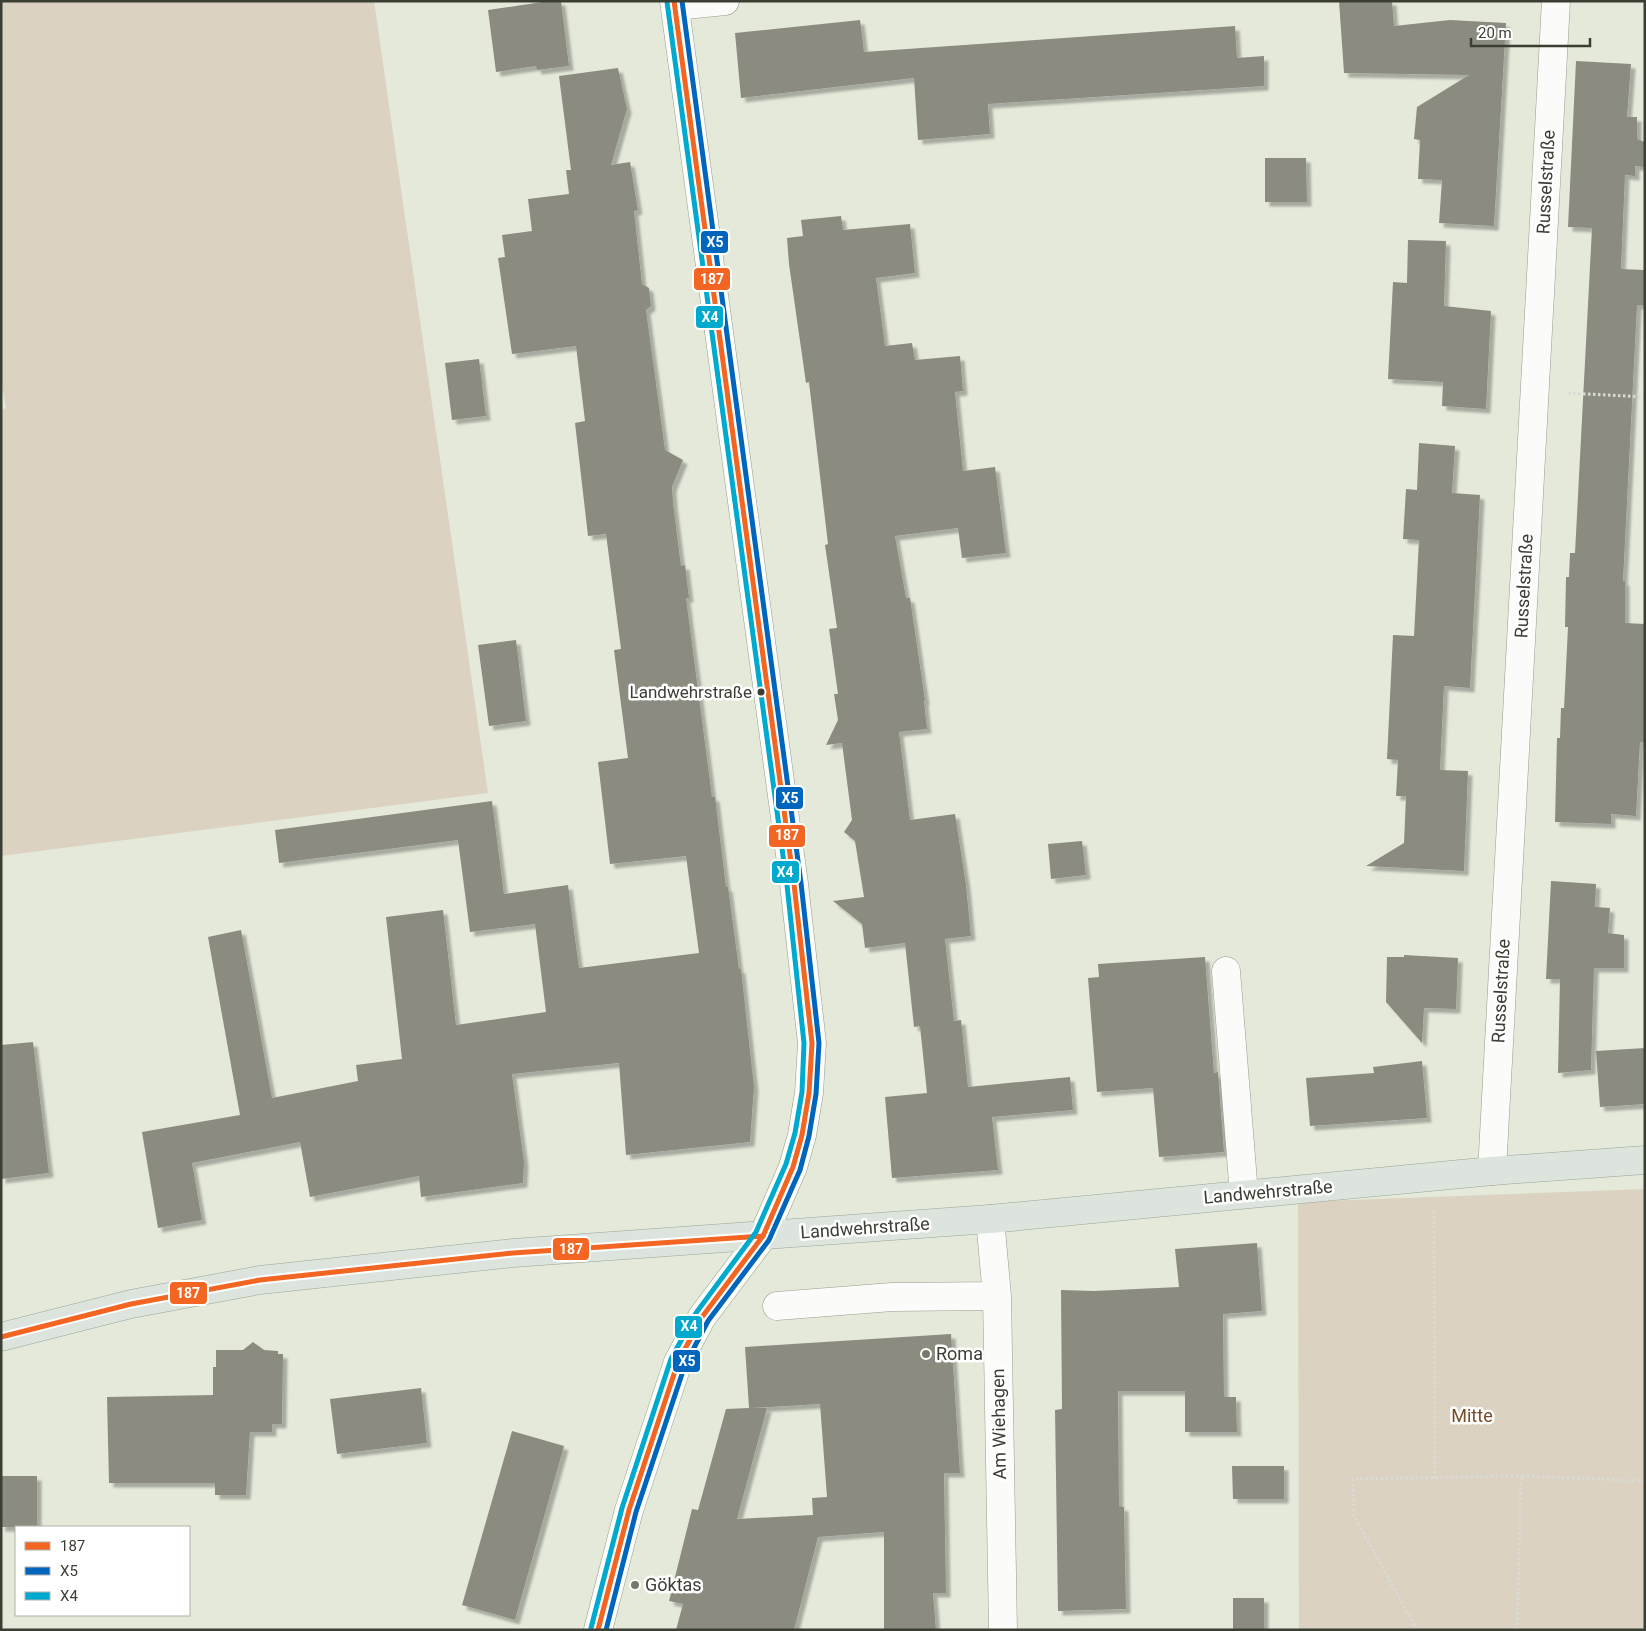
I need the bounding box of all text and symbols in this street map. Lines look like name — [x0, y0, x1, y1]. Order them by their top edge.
scale bar — [1471, 15, 1590, 47]
text: 20 m — [1478, 24, 1512, 42]
street label: Russelstraße — [1532, 129, 1559, 235]
line badge: X5 — [700, 230, 729, 254]
text: X5 — [707, 234, 723, 250]
line badge: 187 — [693, 267, 731, 291]
text: 187 — [700, 271, 724, 287]
line badge: X4 — [695, 305, 724, 329]
text: X4 — [702, 309, 718, 325]
street label: Russelstraße — [1510, 533, 1537, 639]
place label: Landwehrstraße — [630, 682, 752, 702]
marker: Landwehrstraße — [756, 687, 766, 697]
line badge: X5 — [775, 786, 804, 810]
text: X5 — [782, 790, 798, 806]
line badge: 187 — [768, 824, 806, 848]
text: 187 — [775, 827, 799, 843]
line badge: X4 — [771, 860, 800, 884]
text: X4 — [777, 864, 793, 880]
street label: Russelstraße — [1487, 938, 1514, 1044]
street label: Landwehrstraße — [1202, 1175, 1333, 1208]
street label: Landwehrstraße — [800, 1213, 930, 1242]
line badge: 187 — [552, 1237, 590, 1261]
text: 187 — [559, 1241, 583, 1257]
line badge: 187 — [169, 1281, 208, 1305]
text: 187 — [176, 1285, 200, 1301]
line badge: X4 — [674, 1315, 703, 1339]
text: X4 — [681, 1318, 697, 1334]
place label: Roma — [936, 1343, 983, 1364]
marker: Roma — [920, 1348, 932, 1360]
line badge: X5 — [672, 1349, 701, 1373]
text: X5 — [679, 1353, 695, 1369]
street label: Am Wiehagen — [987, 1368, 1010, 1480]
park label: Mitte — [1451, 1405, 1493, 1426]
legend — [15, 1526, 190, 1616]
text: 187 — [60, 1537, 85, 1555]
text: X5 — [60, 1562, 78, 1580]
place label: Göktas — [645, 1574, 702, 1595]
marker: Göktas — [629, 1579, 641, 1591]
text: X4 — [60, 1587, 78, 1605]

